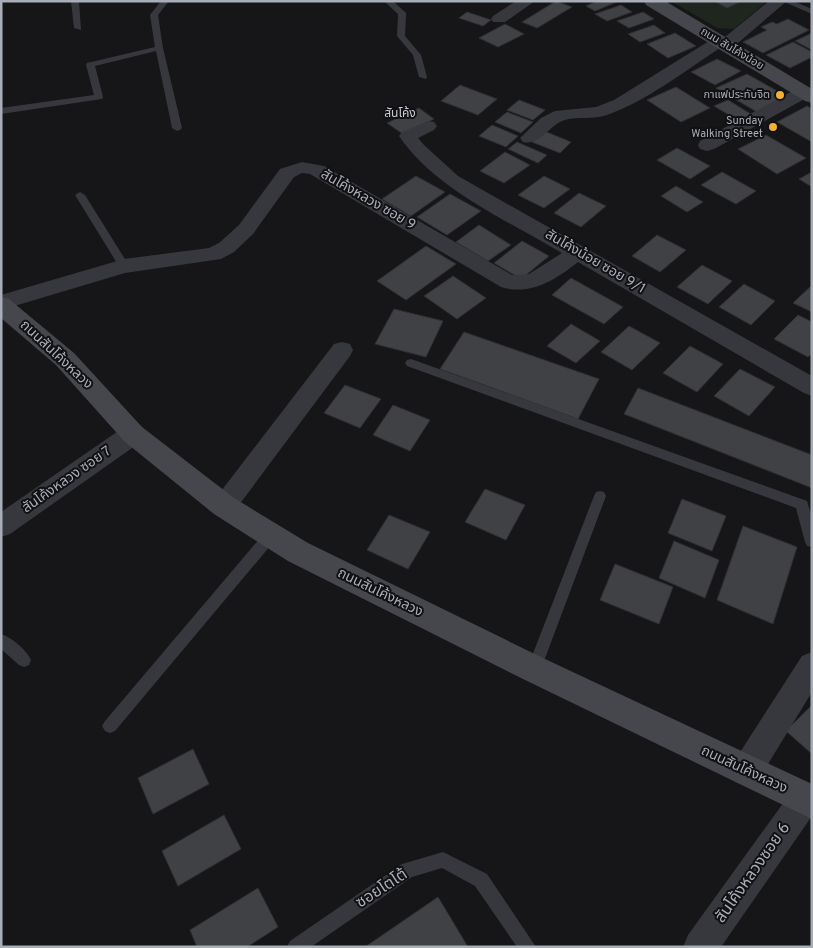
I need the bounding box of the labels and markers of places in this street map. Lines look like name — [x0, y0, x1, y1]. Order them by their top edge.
place label: กาแฟประทับจิต — [703, 88, 770, 102]
marker: กาแฟประทับจิต — [774, 89, 786, 101]
place label: Sunday Walking Street — [691, 114, 763, 141]
marker: Sunday Walking Street — [767, 121, 779, 133]

